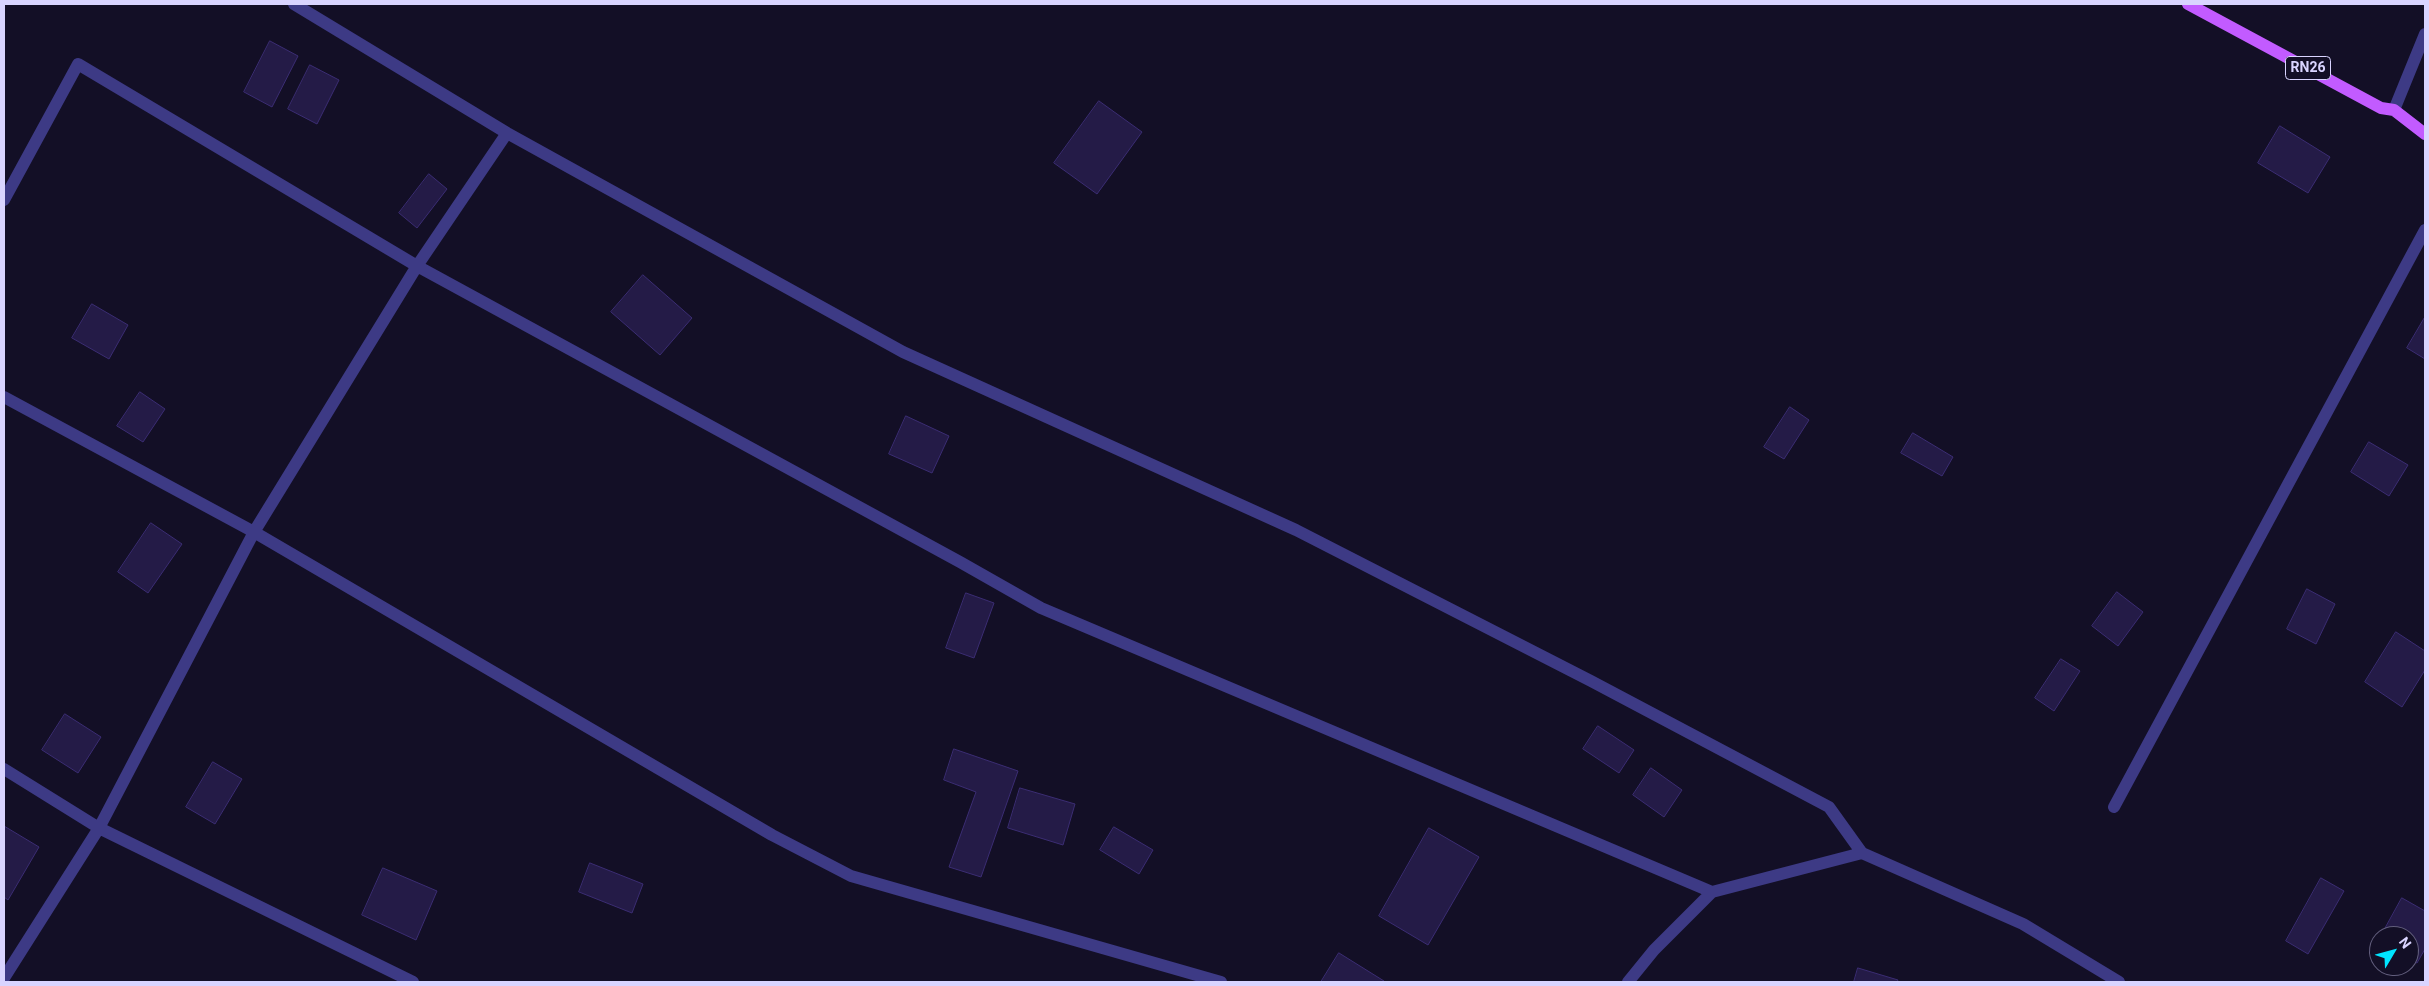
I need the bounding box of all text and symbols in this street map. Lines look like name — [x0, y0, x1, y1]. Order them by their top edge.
road number: RN26 — [2286, 56, 2330, 80]
north arrow — [2369, 926, 2419, 976]
text: N — [2396, 934, 2415, 951]

